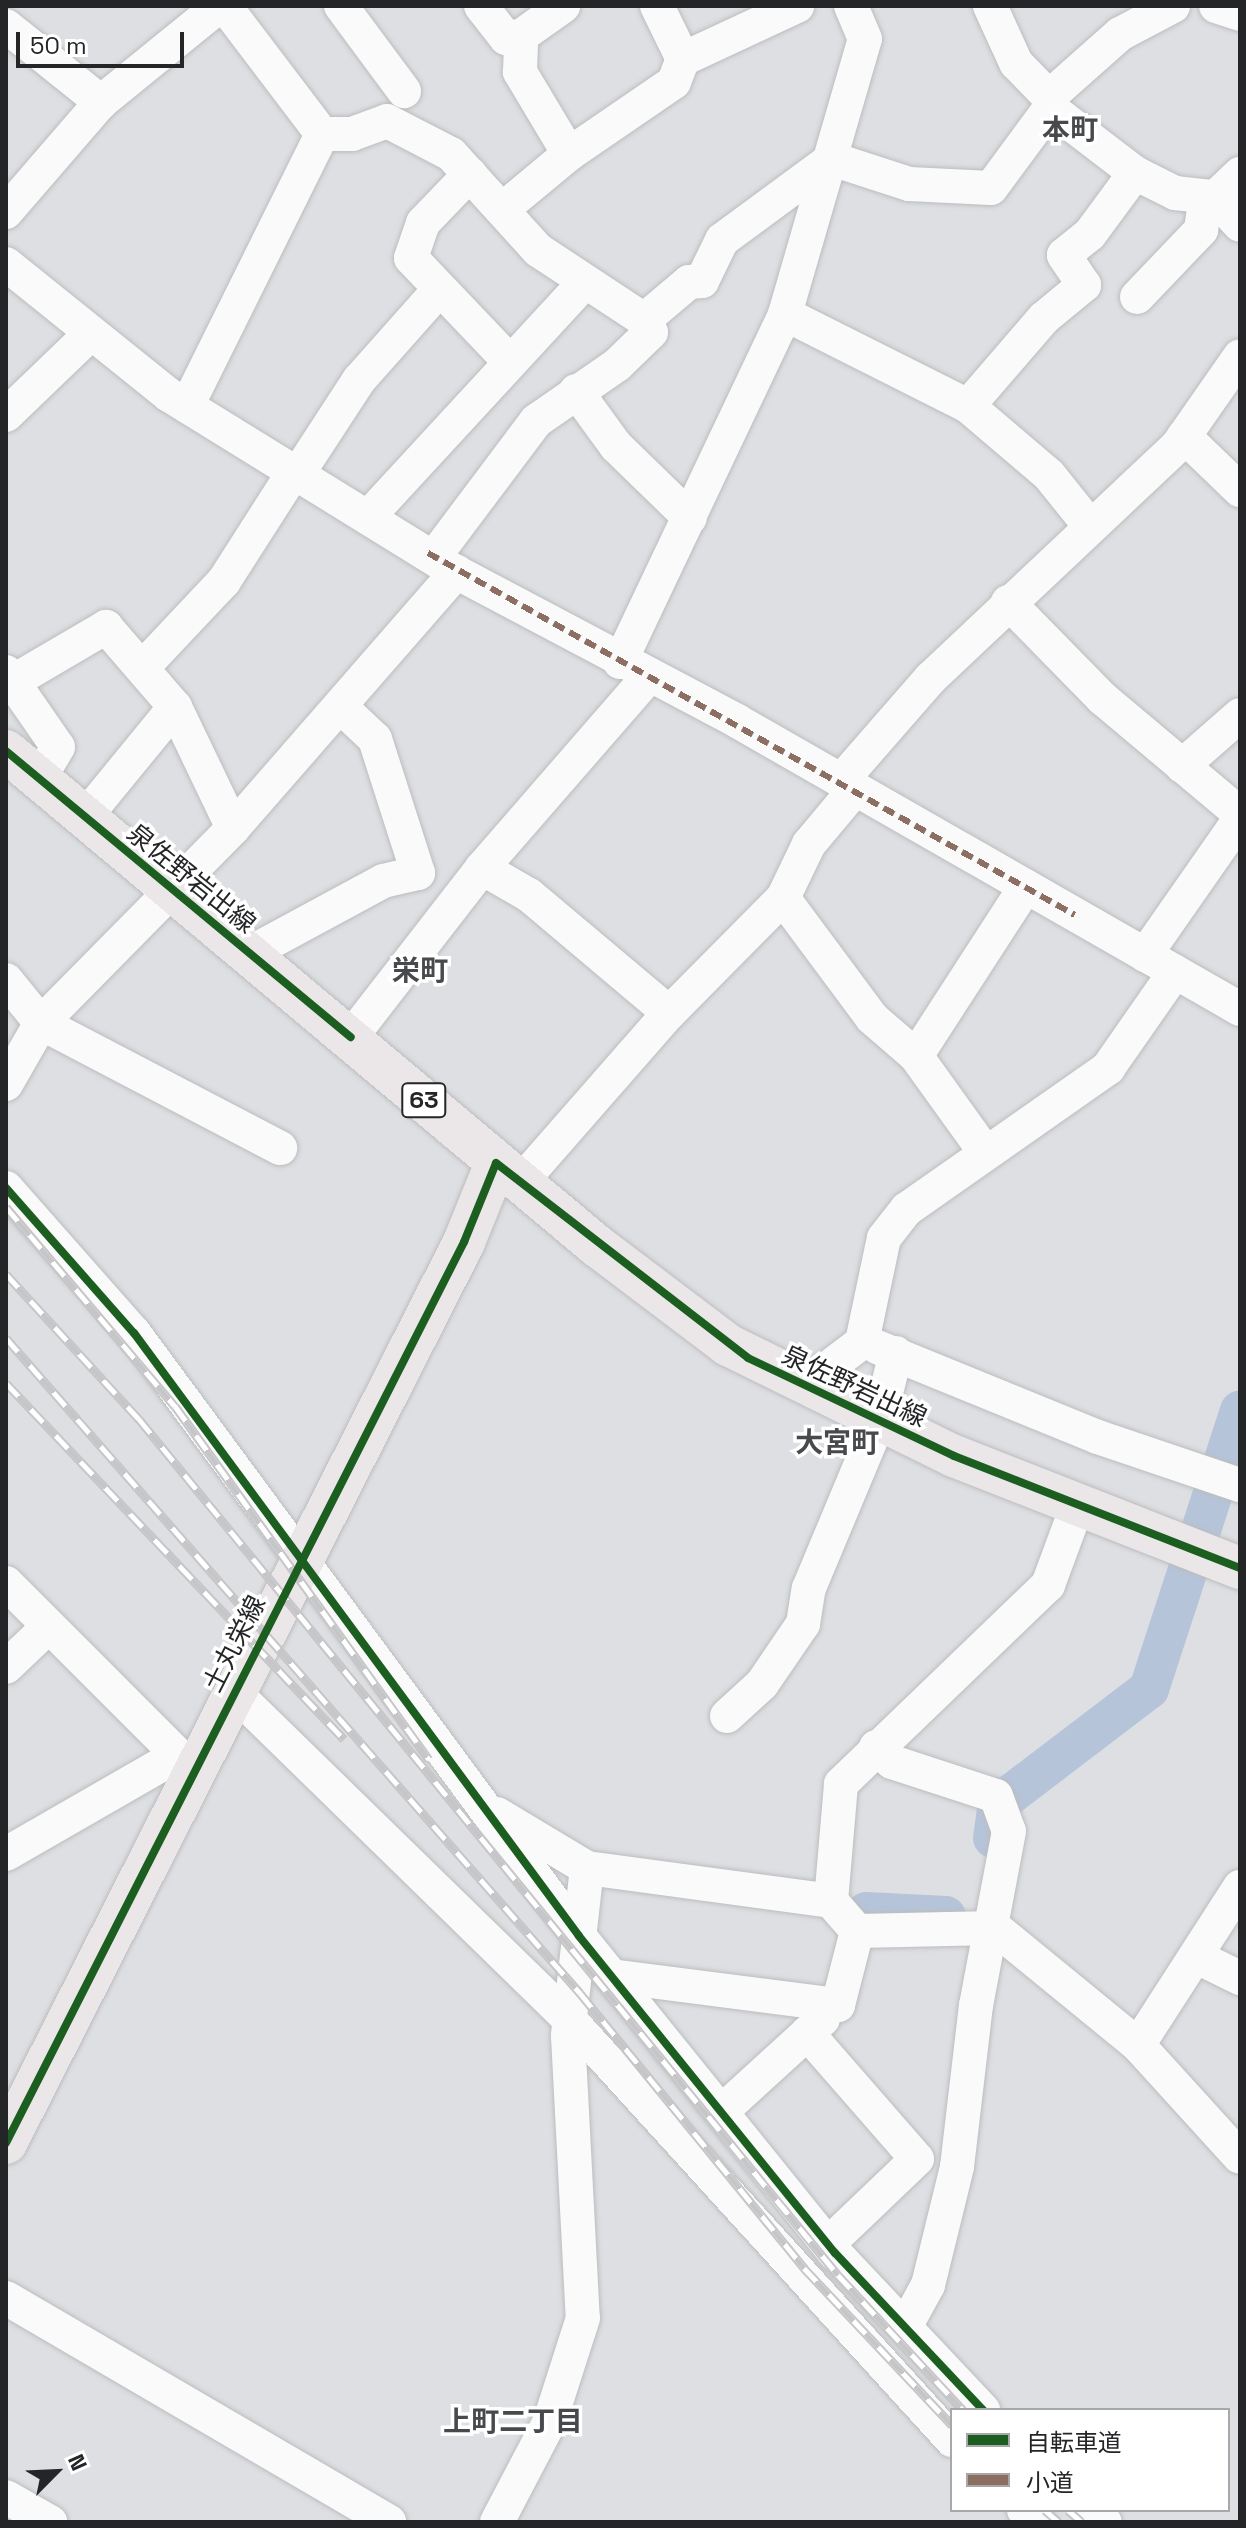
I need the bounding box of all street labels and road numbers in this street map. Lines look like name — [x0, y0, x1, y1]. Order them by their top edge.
street label: 泉佐野岩出線 — [121, 818, 261, 940]
road number: 63 — [400, 1080, 448, 1120]
street label: 泉佐野岩出線 — [777, 1340, 931, 1434]
street label: 土丸栄線 — [197, 1591, 273, 1697]

